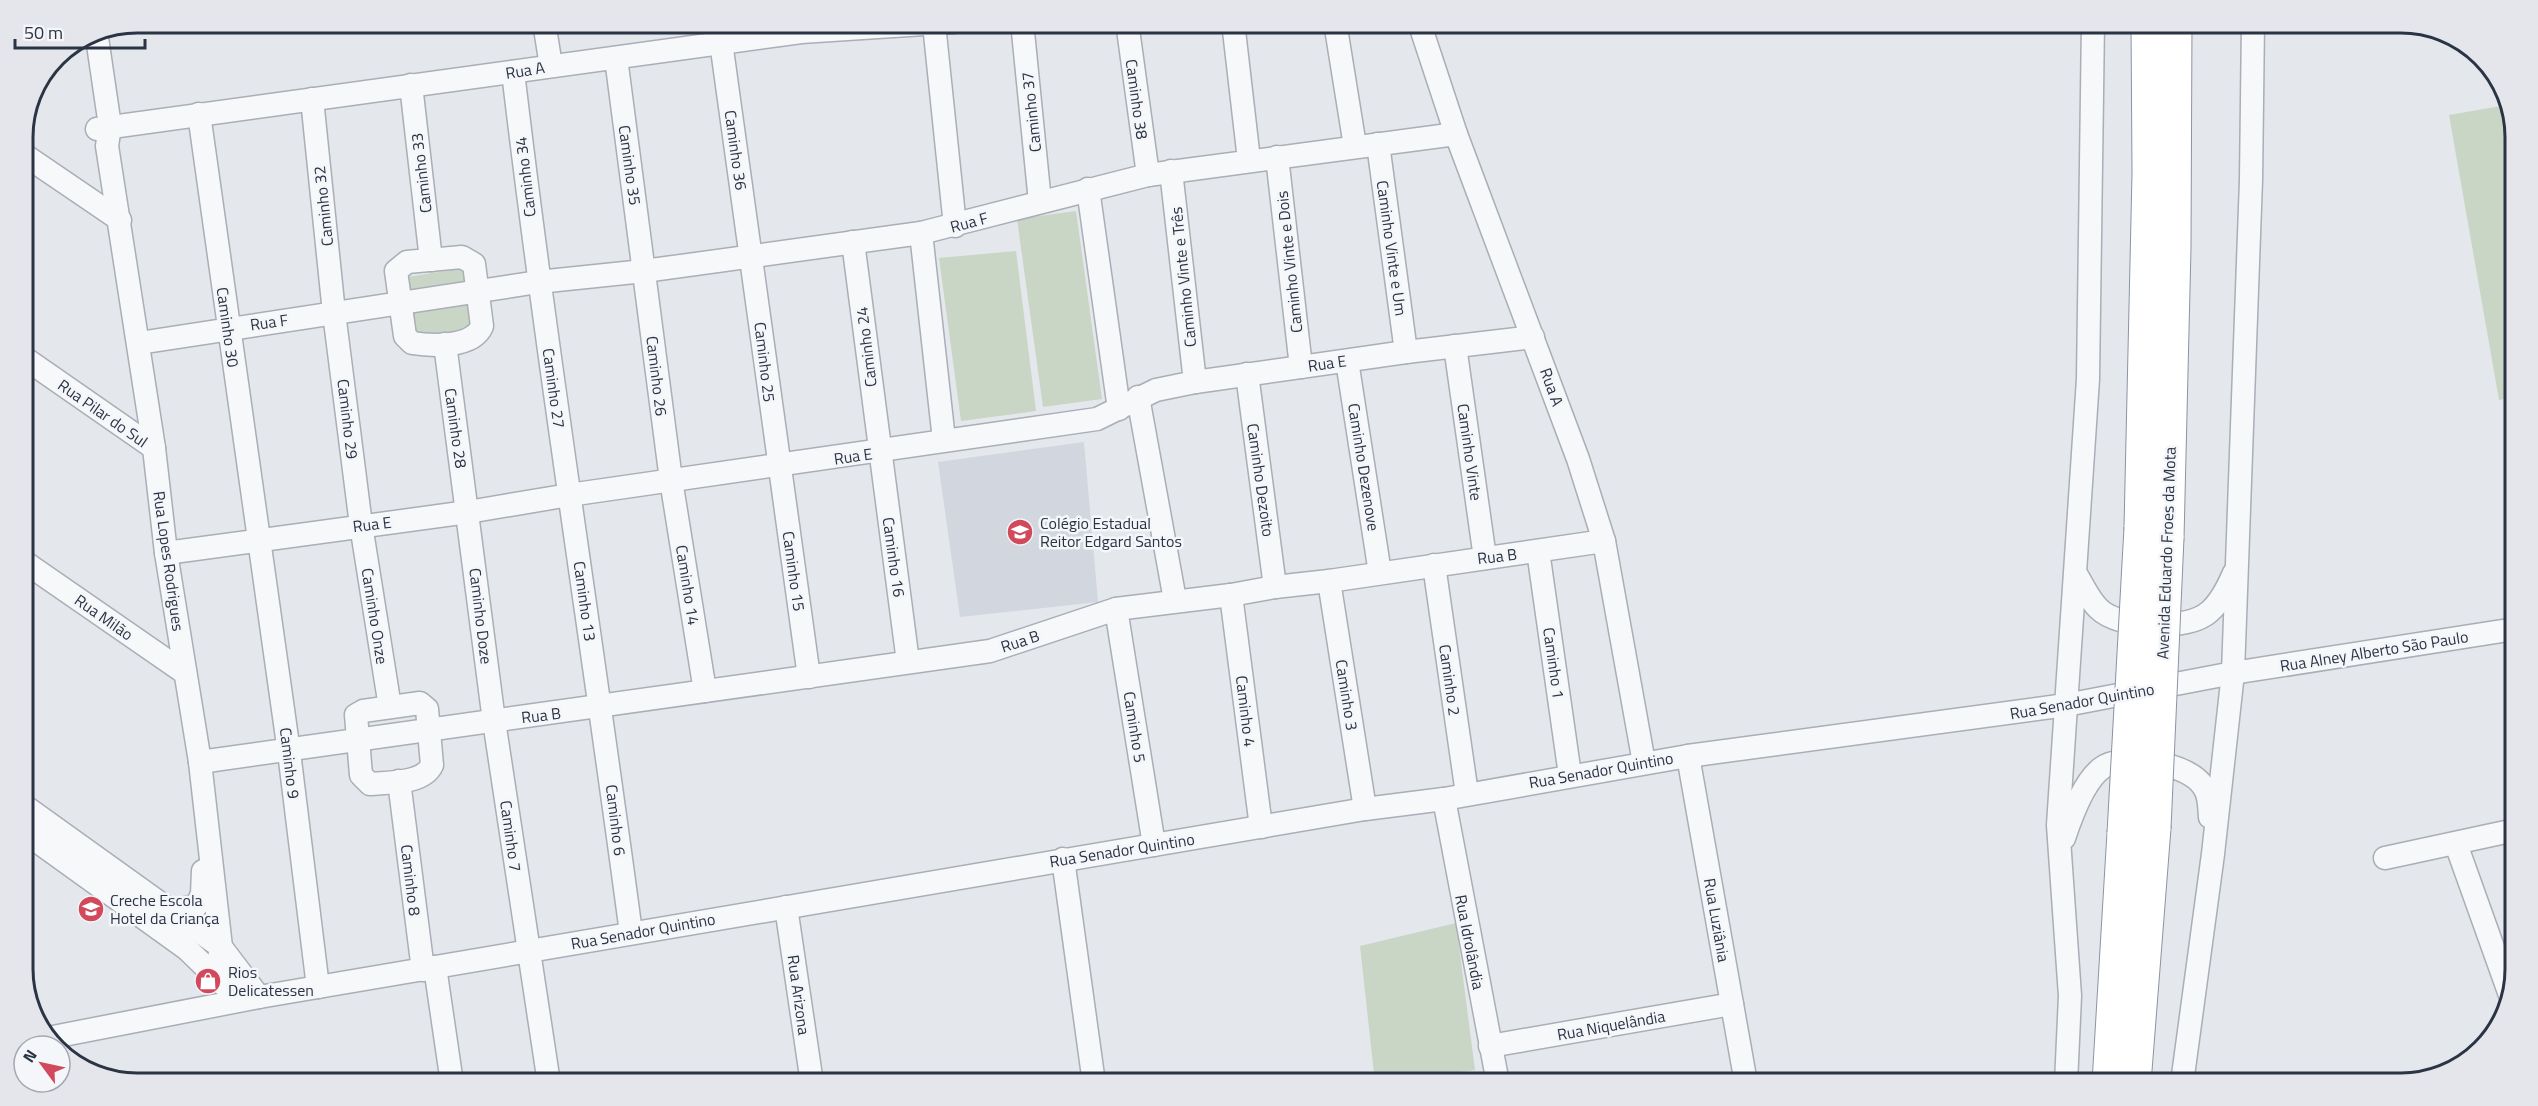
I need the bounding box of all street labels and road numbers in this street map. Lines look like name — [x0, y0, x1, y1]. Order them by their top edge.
street label: Rua A — [504, 55, 547, 85]
street label: Caminho 38 — [1120, 57, 1155, 141]
street label: Caminho 37 — [1015, 71, 1047, 153]
street label: Caminho 36 — [719, 108, 754, 192]
street label: Caminho 35 — [613, 123, 648, 207]
street label: Caminho 33 — [404, 131, 438, 215]
street label: Caminho 34 — [508, 135, 542, 219]
street label: Caminho 32 — [307, 165, 339, 247]
street label: Caminho Vinte e Um — [1371, 179, 1413, 317]
street label: Caminho Vinte e Dois — [1270, 190, 1308, 334]
street label: Rua F — [947, 205, 991, 239]
street label: Caminho Vinte e Três — [1164, 206, 1202, 348]
street label: Caminho 30 — [211, 285, 246, 369]
street label: Caminho 24 — [849, 305, 883, 389]
street label: Rua F — [248, 307, 290, 337]
street label: Caminho 25 — [748, 320, 782, 404]
street label: Caminho 26 — [640, 334, 674, 418]
street label: Caminho 27 — [537, 346, 571, 430]
street label: Rua E — [1306, 348, 1348, 378]
street label: Rua A — [1534, 364, 1570, 410]
street label: Rua Pilar do Sul — [53, 373, 153, 453]
street label: Caminho 29 — [331, 377, 365, 461]
street label: Caminho 28 — [439, 386, 474, 470]
street label: Caminho Dezenove — [1342, 401, 1386, 533]
street label: Caminho Vinte — [1451, 402, 1489, 502]
street label: Caminho Dezoito — [1241, 422, 1281, 538]
street label: Rua E — [832, 441, 874, 471]
street label: Avenida Eduardo Froes da Mota — [2150, 446, 2182, 660]
street label: Rua Lopes Rodrigues — [147, 489, 191, 633]
street label: Rua E — [351, 510, 393, 538]
street label: Caminho 16 — [877, 515, 912, 599]
street label: Caminho 15 — [777, 529, 812, 613]
street label: Rua B — [1476, 542, 1518, 570]
street label: Caminho 14 — [670, 543, 706, 627]
street label: Caminho 13 — [568, 559, 602, 643]
street label: Caminho Onze — [356, 566, 394, 666]
street label: Caminho Doze — [463, 566, 499, 666]
street label: Rua Milão — [70, 588, 138, 646]
street label: Rua B — [997, 623, 1043, 659]
street label: Rua Alney Alberto São Paulo — [2278, 624, 2470, 678]
street label: Caminho 1 — [1537, 626, 1571, 700]
street label: Caminho 2 — [1433, 643, 1467, 717]
street label: Caminho 3 — [1330, 658, 1364, 732]
street label: Caminho 4 — [1230, 674, 1262, 748]
street label: Rua Senador Quintino — [2008, 676, 2156, 726]
street label: Caminho 5 — [1118, 690, 1152, 764]
street label: Rua B — [520, 701, 562, 729]
street label: Caminho 9 — [274, 726, 306, 800]
street label: Rua Senador Quintino — [1527, 745, 1675, 795]
street label: Caminho 6 — [600, 783, 632, 857]
street label: Caminho 7 — [494, 799, 528, 873]
street label: Rua Senador Quintino — [1048, 827, 1196, 873]
street label: Caminho 8 — [395, 843, 427, 917]
street label: Rua Luziânia — [1698, 876, 1736, 964]
street label: Rua Idrolândia — [1449, 892, 1491, 992]
street label: Rua Senador Quintino — [569, 906, 717, 956]
street label: Rua Arizona — [781, 953, 817, 1037]
street label: Rua Niquelândia — [1555, 1004, 1667, 1046]

